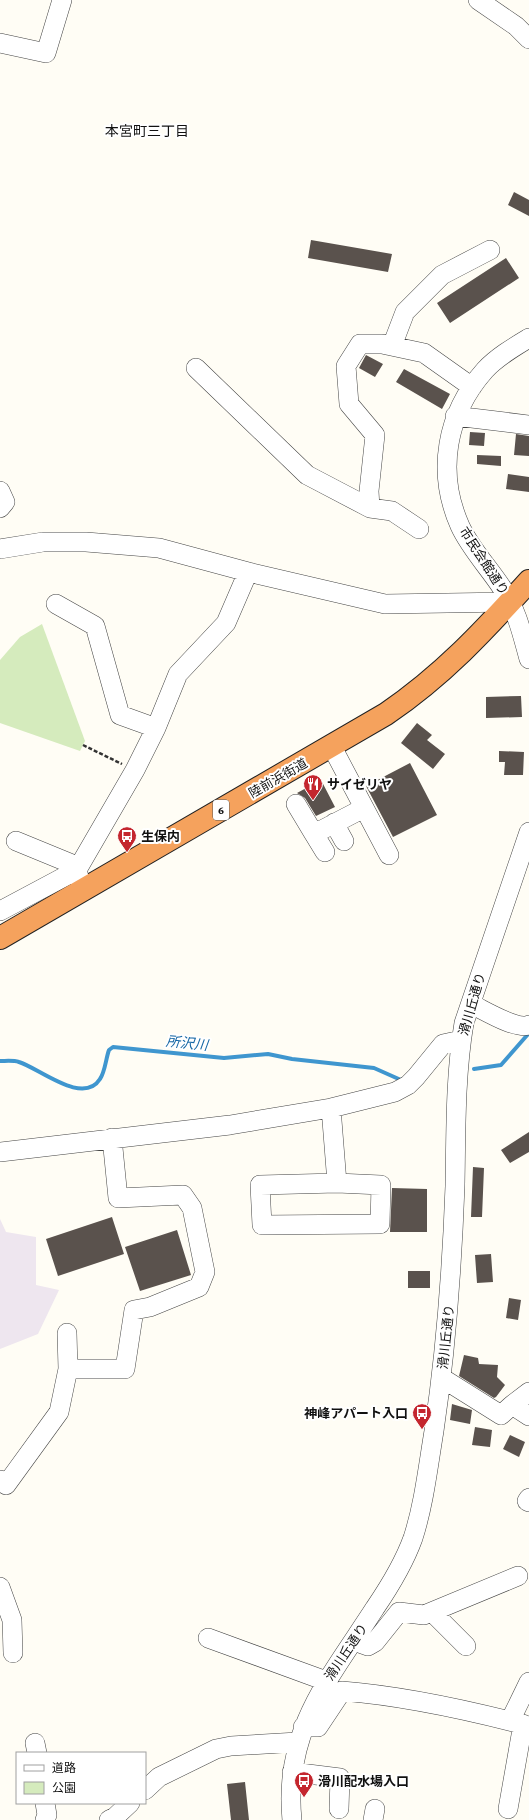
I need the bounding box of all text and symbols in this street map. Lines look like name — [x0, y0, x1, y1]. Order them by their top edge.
district label: 本宮町三丁目 — [105, 123, 189, 139]
street label: 市民会館通り — [456, 524, 512, 598]
street label: 陸前浜街道 — [246, 755, 310, 801]
restaurant icon: サイゼリヤ — [302, 773, 324, 801]
place label: サイゼリヤ — [327, 777, 392, 792]
road number: 6 — [213, 800, 229, 820]
bus stop icon: 生保内 — [116, 825, 138, 853]
place label: 生保内 — [141, 829, 180, 844]
street label: 滑川丘通り — [456, 971, 488, 1037]
water label: 所沢川 — [165, 1033, 211, 1053]
street label: 滑川丘通り — [435, 1304, 457, 1370]
bus stop icon: 神峰アパート入口 — [411, 1402, 433, 1430]
place label: 神峰アパート入口 — [304, 1406, 408, 1421]
street label: 滑川丘通り — [322, 1621, 370, 1683]
legend — [16, 1752, 146, 1804]
text: 道路 — [52, 1761, 76, 1775]
bus stop icon: 滑川配水場入口 — [293, 1770, 315, 1798]
place label: 滑川配水場入口 — [318, 1774, 409, 1789]
text: 公園 — [52, 1781, 76, 1795]

